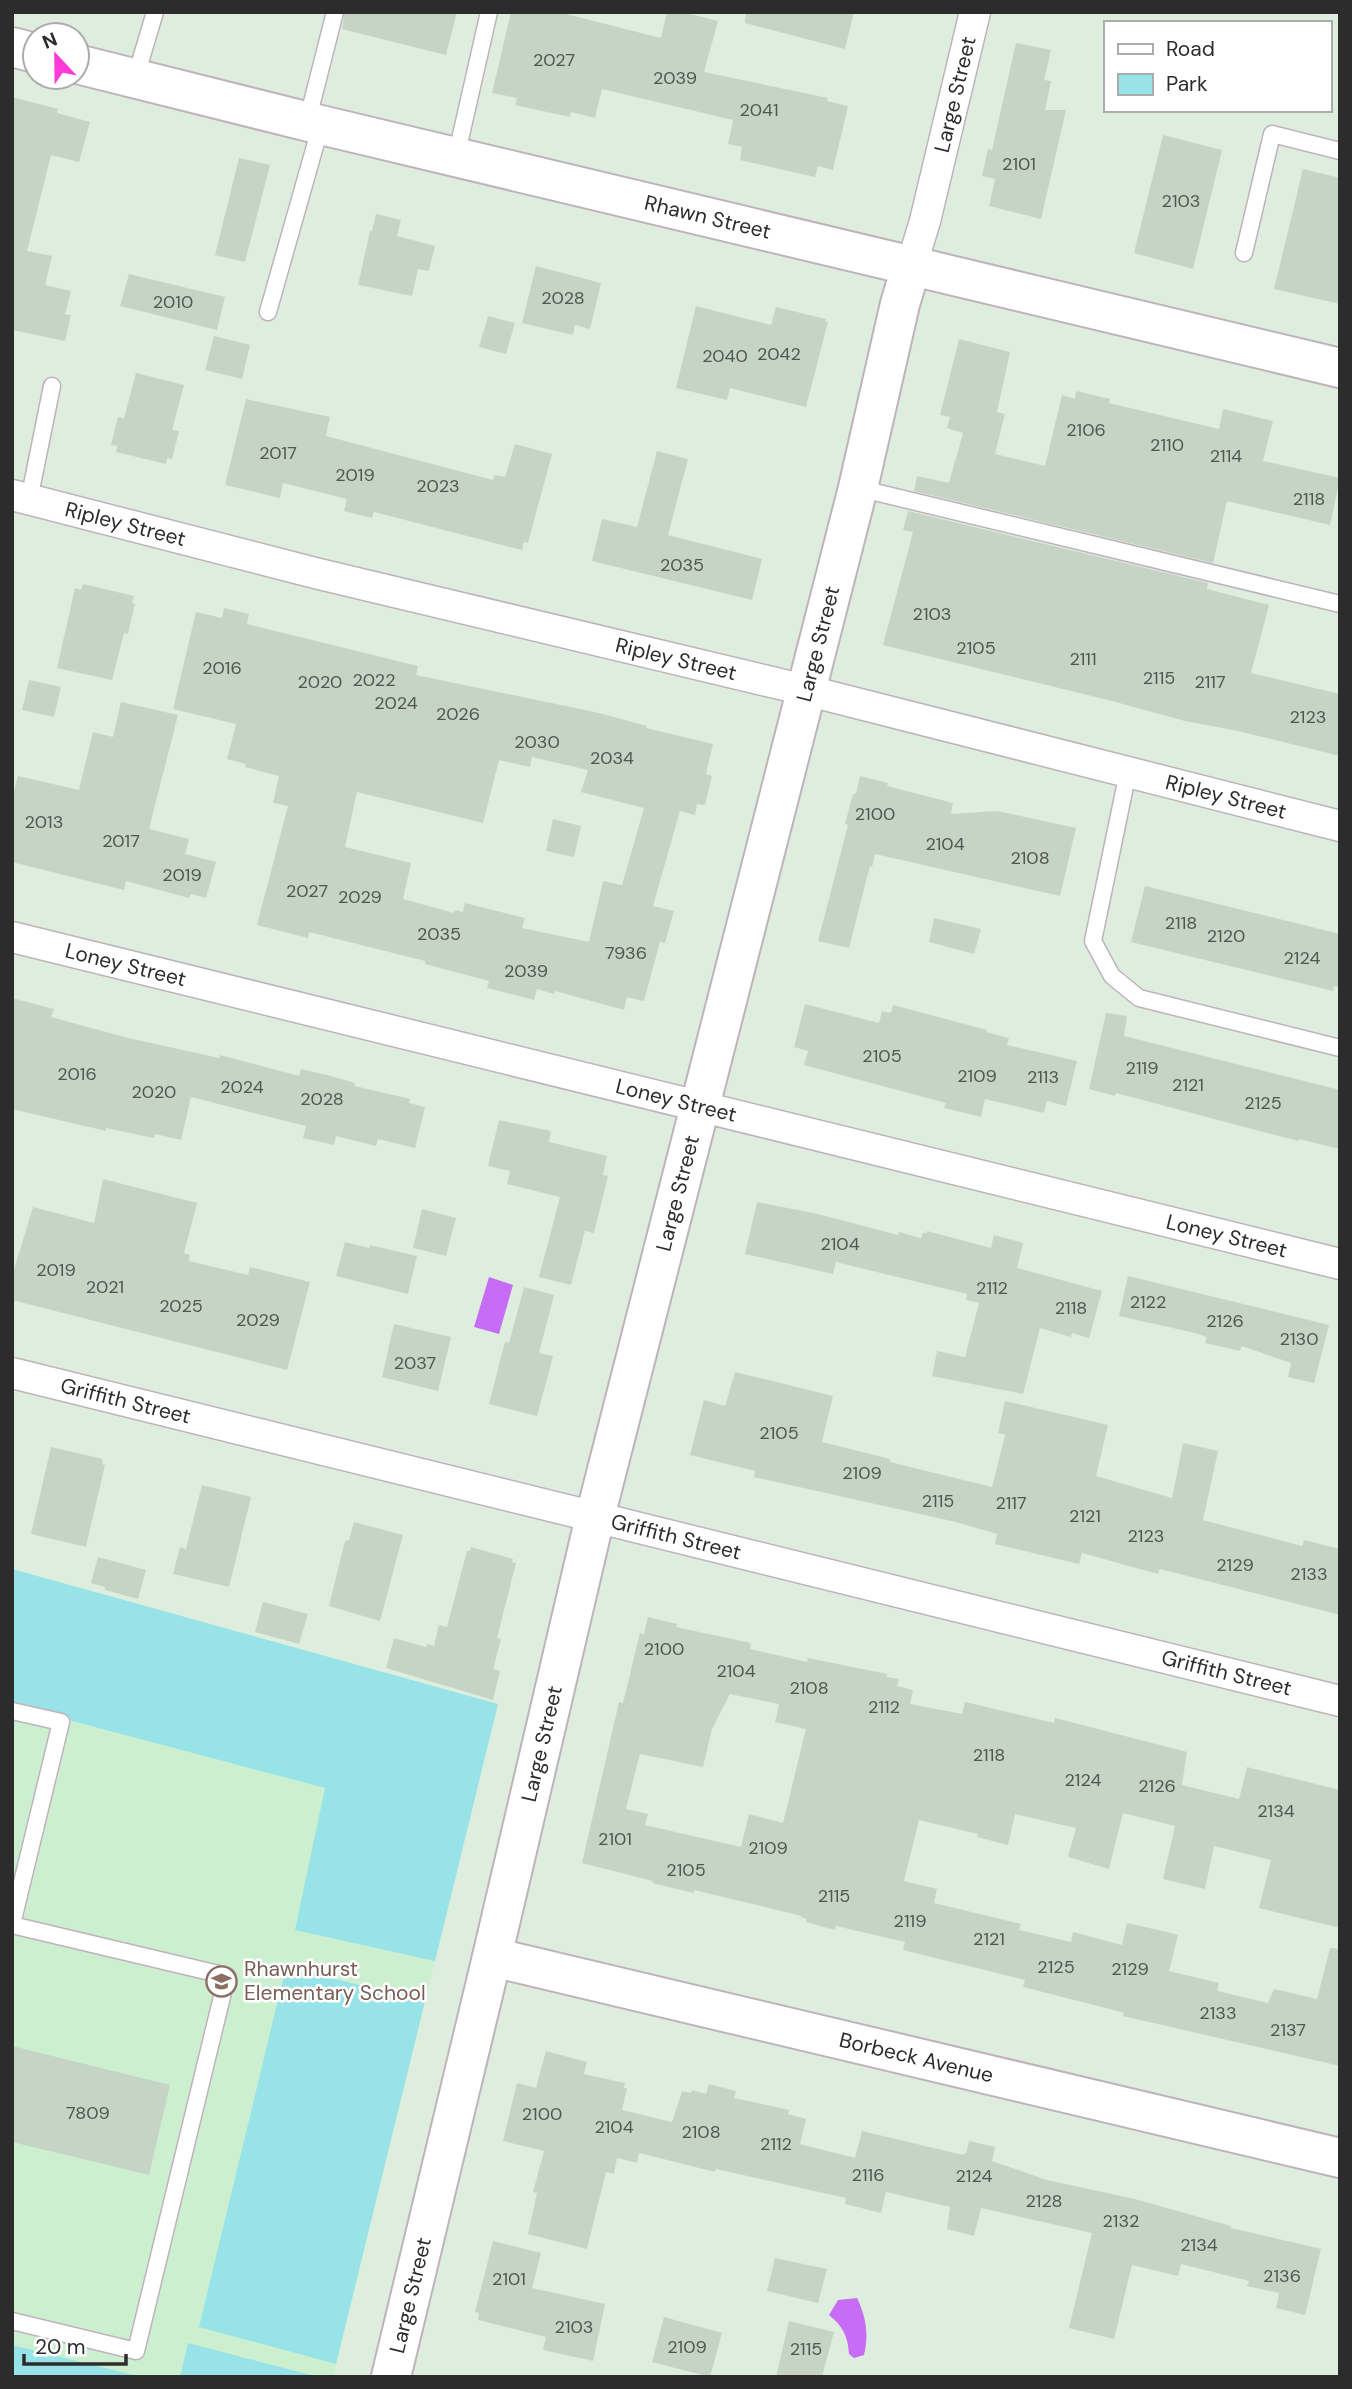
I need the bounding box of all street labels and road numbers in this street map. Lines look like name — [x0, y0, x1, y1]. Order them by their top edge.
street label: Large Street — [928, 34, 983, 155]
street label: Rhawn Street — [642, 189, 774, 246]
street label: Ripley Street — [62, 495, 189, 553]
street label: Large Street — [790, 583, 846, 705]
street label: Ripley Street — [613, 631, 739, 687]
street label: Ripley Street — [1163, 768, 1289, 826]
street label: Loney Street — [62, 937, 189, 993]
street label: Loney Street — [613, 1072, 739, 1129]
street label: Large Street — [650, 1132, 706, 1254]
street label: Loney Street — [1163, 1208, 1290, 1264]
street label: Griffith Street — [58, 1371, 194, 1431]
street label: Griffith Street — [608, 1507, 744, 1567]
street label: Griffith Street — [1159, 1643, 1295, 1703]
street label: Large Street — [515, 1683, 569, 1805]
street label: Borbeck Avenue — [836, 2026, 996, 2089]
street label: Large Street — [383, 2234, 438, 2356]

